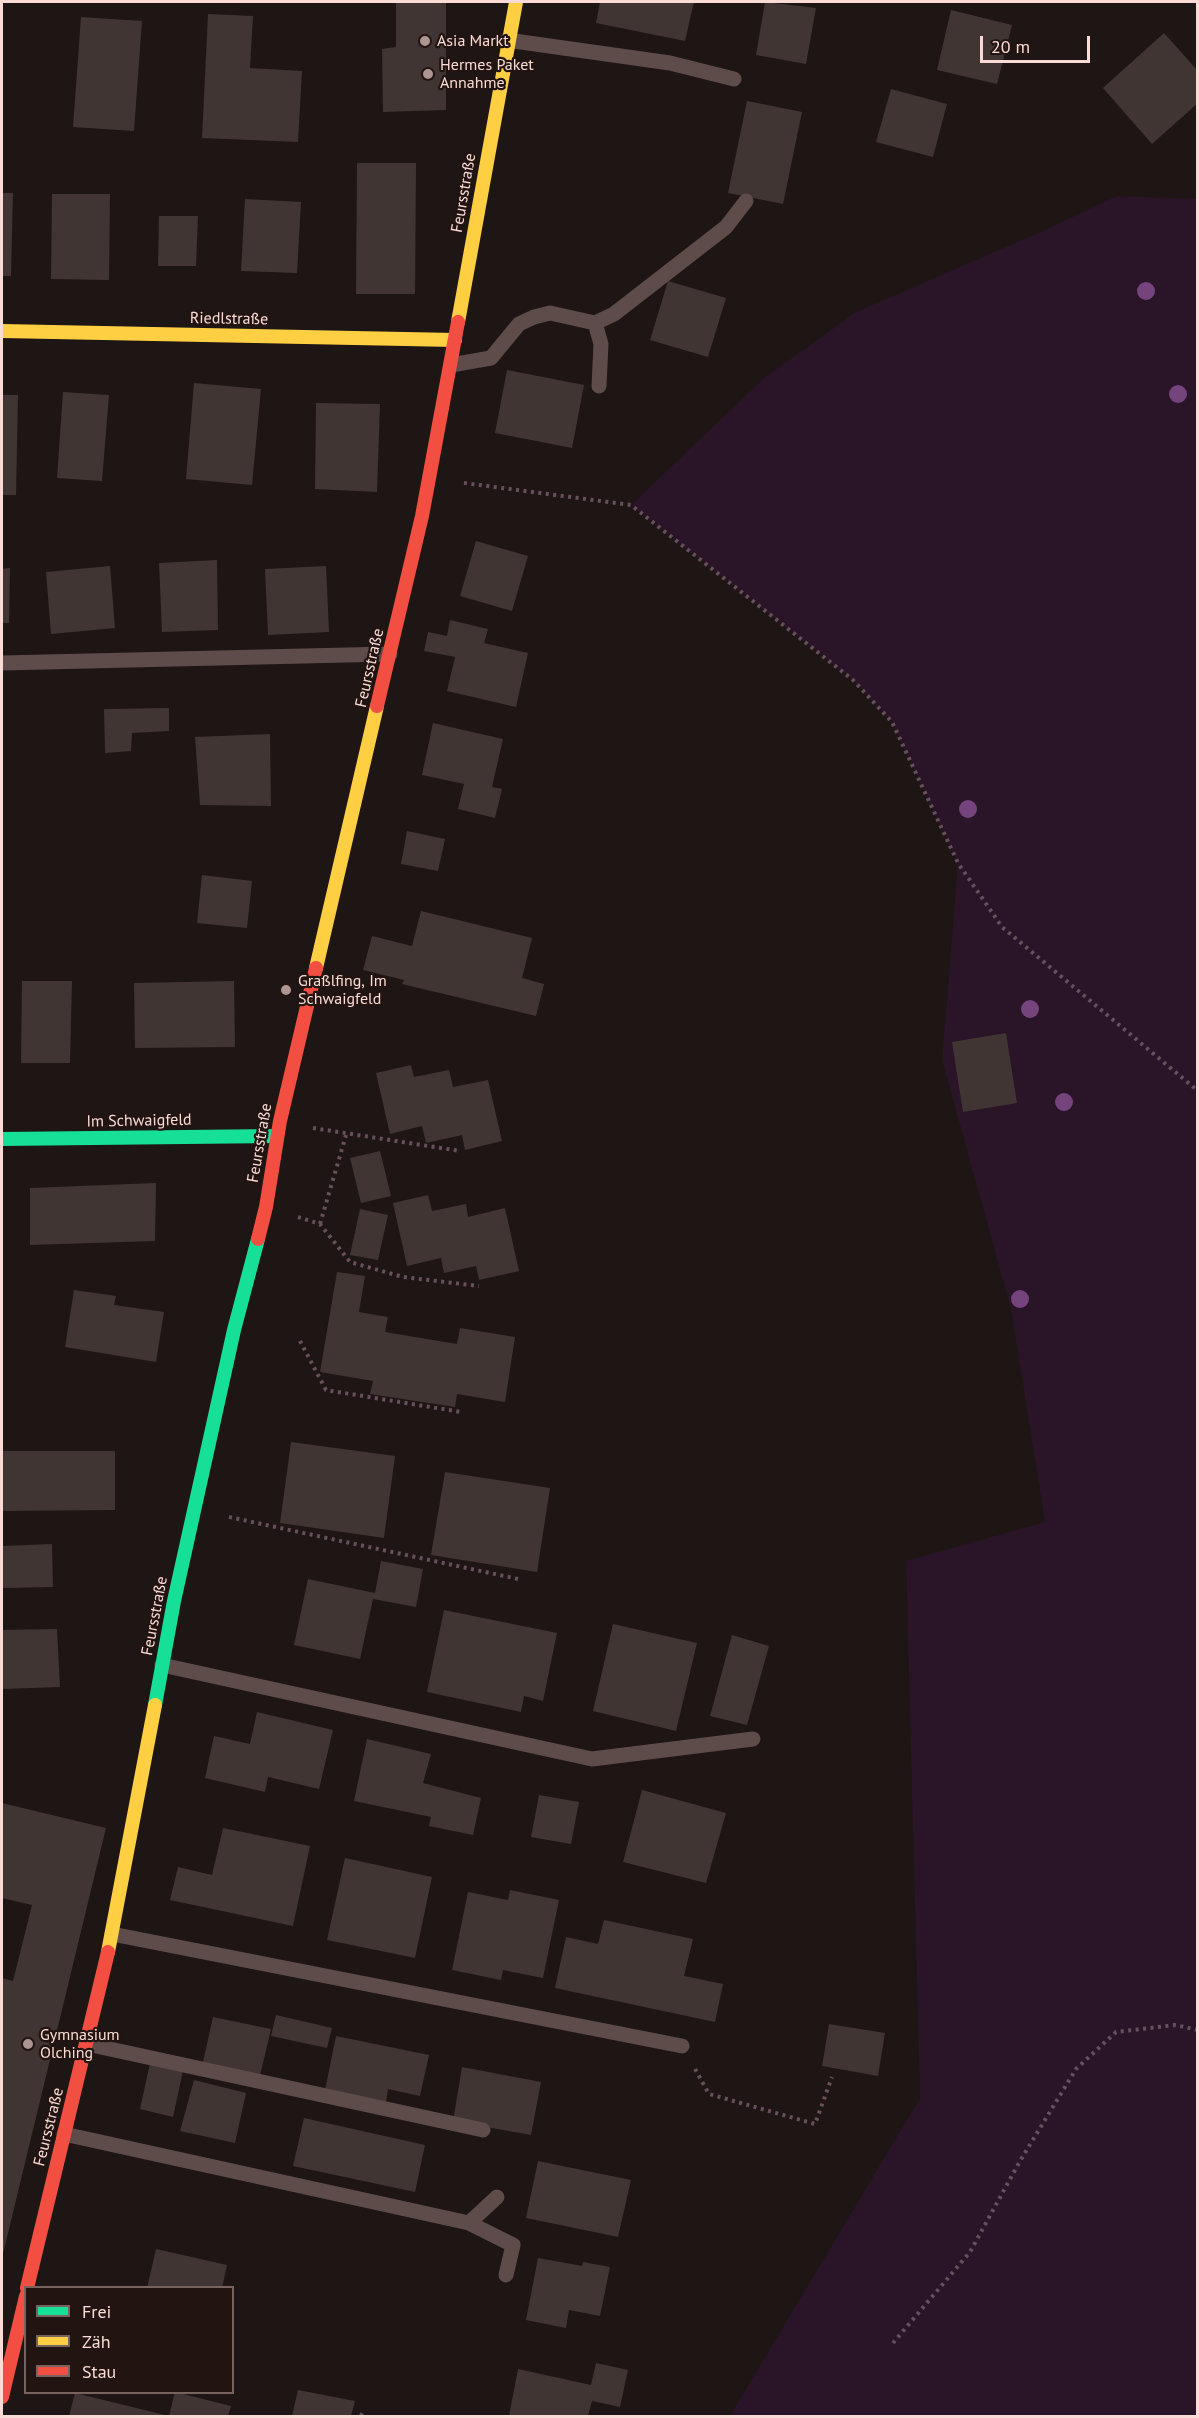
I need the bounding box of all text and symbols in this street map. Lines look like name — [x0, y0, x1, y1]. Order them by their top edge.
scale bar — [983, 24, 1092, 62]
place label: Asia Markt — [437, 31, 509, 51]
marker: Asia Markt — [418, 34, 432, 48]
text: 20 m — [991, 35, 1030, 58]
place label: Hermes Paket Annahme — [440, 55, 534, 93]
marker: Hermes Paket Annahme — [421, 67, 435, 81]
street label: Feursstraße — [448, 152, 480, 234]
street label: Riedlstraße — [190, 309, 268, 329]
street label: Feursstraße — [352, 627, 388, 709]
place label: Graßlfing, Im Schwaigfeld — [298, 971, 387, 1009]
marker: Graßlfing, Im Schwaigfeld — [279, 983, 293, 997]
street label: Feursstraße — [244, 1102, 276, 1184]
street label: Im Schwaigfeld — [86, 1110, 192, 1132]
street label: Feursstraße — [138, 1575, 172, 1657]
place label: Gymnasium Olching — [40, 2025, 120, 2063]
marker: Gymnasium Olching — [21, 2037, 35, 2051]
street label: Feursstraße — [30, 2086, 68, 2168]
legend — [24, 2286, 234, 2394]
text: Frei — [82, 2300, 111, 2323]
text: Zäh — [82, 2330, 111, 2353]
text: Stau — [82, 2360, 116, 2383]

